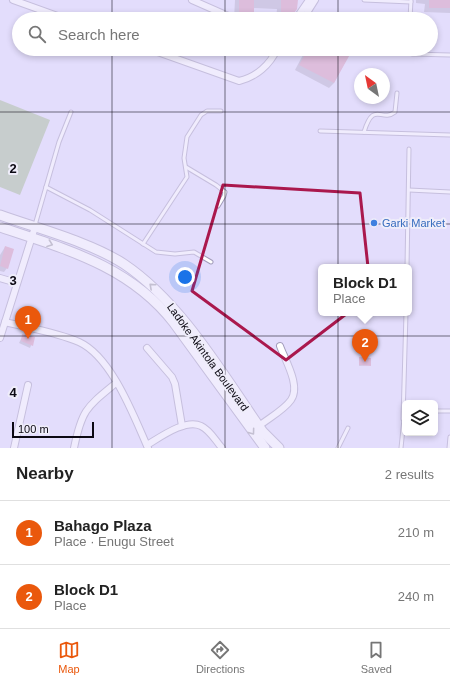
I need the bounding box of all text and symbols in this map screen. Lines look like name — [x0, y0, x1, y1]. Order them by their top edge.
search box — [12, 12, 438, 56]
icon: search — [26, 23, 48, 45]
text: Search here — [58, 26, 140, 43]
north arrow — [354, 68, 390, 104]
text: 2 — [9, 161, 17, 176]
place label: Garki Market — [382, 217, 445, 229]
marker: Garki Market — [369, 218, 379, 228]
one-way arrow — [46, 239, 53, 248]
popup — [318, 264, 412, 316]
your location — [175, 267, 195, 287]
text: 3 — [9, 273, 17, 288]
text: Block D1 — [333, 274, 397, 291]
one-way arrow — [149, 283, 156, 290]
text: Place — [333, 291, 365, 306]
street label: Ladoke Akintola Boulevard — [165, 301, 251, 413]
pin: 1 — [15, 306, 41, 339]
pin: 2 — [352, 329, 378, 362]
text: 4 — [9, 385, 17, 400]
map controls — [402, 400, 438, 436]
button: layers — [402, 400, 438, 436]
scale bar — [12, 420, 94, 439]
text: 100 m — [18, 423, 49, 435]
one-way arrow — [247, 428, 254, 435]
text: Nearby — [16, 464, 74, 483]
text: 2 results — [385, 467, 434, 482]
text: Bahago Plaza — [54, 517, 152, 534]
text: 1 — [25, 525, 33, 540]
text: 210 m — [398, 525, 434, 540]
text: Place · Enugu Street — [54, 534, 174, 549]
text: Block D1 — [54, 581, 118, 598]
text: 2 — [25, 589, 33, 604]
text: 240 m — [398, 589, 434, 604]
text: Place — [54, 598, 87, 613]
tab: Map — [58, 639, 80, 675]
tab: Directions — [196, 639, 245, 675]
tab: Saved — [361, 639, 392, 675]

